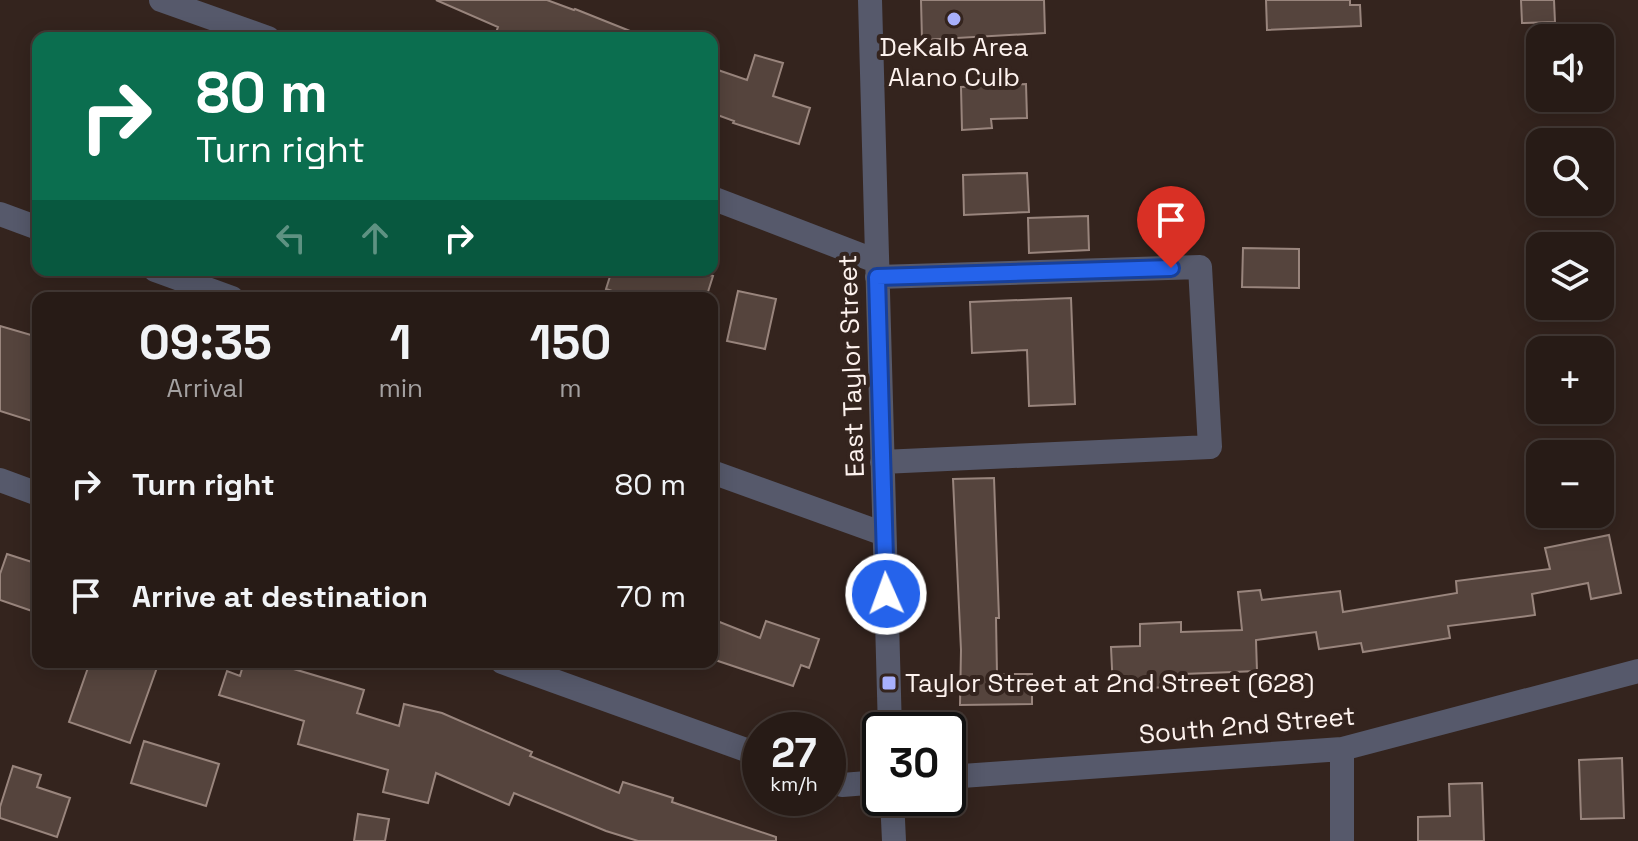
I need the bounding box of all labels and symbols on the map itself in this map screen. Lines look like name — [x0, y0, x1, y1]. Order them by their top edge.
marker: DeKalb Area Alano Culb — [945, 10, 963, 28]
place label: DeKalb Area Alano Culb — [880, 30, 1029, 94]
pin — [1137, 186, 1205, 268]
street label: East Taylor Street — [830, 254, 872, 478]
position arrow — [844, 552, 928, 636]
place label: Taylor Street at 2nd Street (628) — [905, 666, 1314, 700]
marker: Taylor Street at 2nd Street (628) — [880, 674, 898, 692]
street label: South 2nd Street — [1137, 699, 1357, 751]
speed limit sign: 30 — [862, 712, 966, 816]

